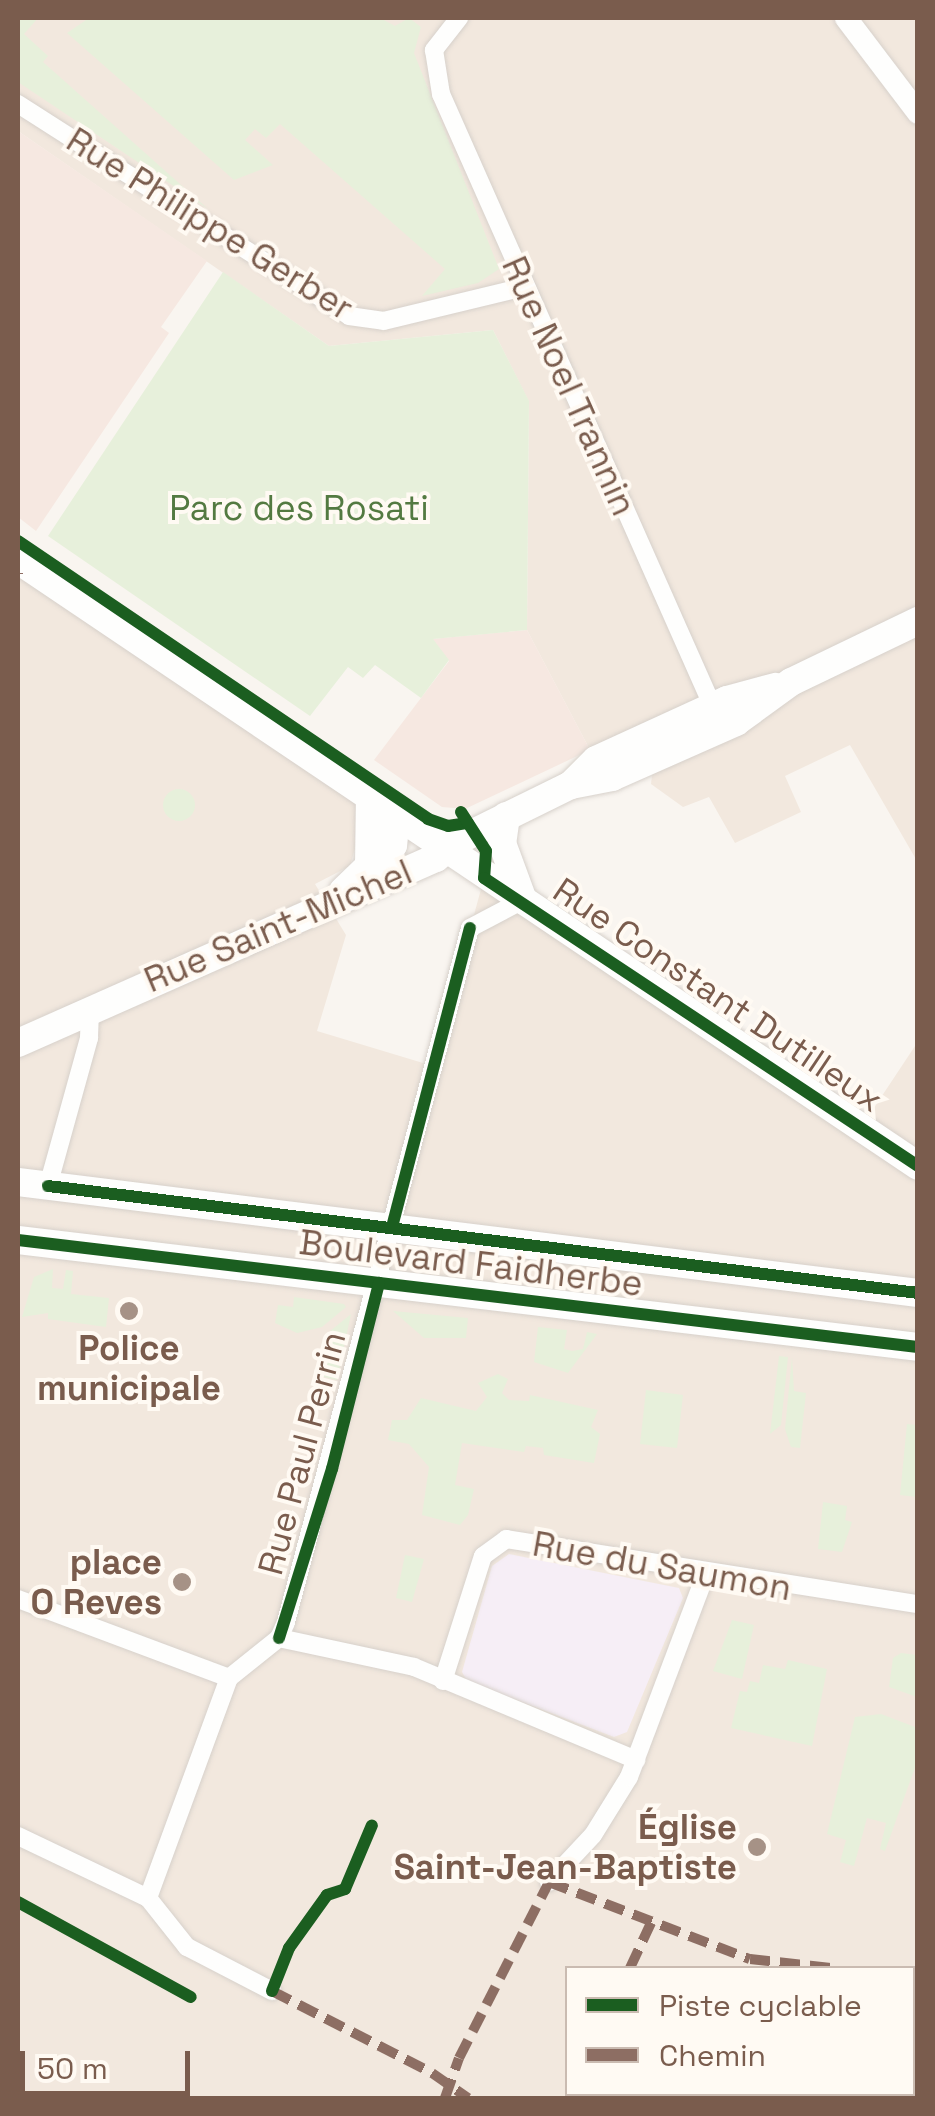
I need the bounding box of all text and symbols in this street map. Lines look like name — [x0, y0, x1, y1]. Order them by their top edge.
street label: Rue Philippe Gerber — [59, 119, 361, 329]
street label: Rue Noel Trannin — [493, 250, 645, 522]
park label: Parc des Rosati — [169, 487, 429, 529]
street label: Rue Saint-Michel — [138, 851, 418, 1001]
street label: Rue Constant Dutilleux — [545, 869, 891, 1121]
street label: Boulevard Faidherbe — [297, 1221, 645, 1305]
marker: Police municipale — [118, 1300, 140, 1322]
place label: Police municipale — [37, 1327, 221, 1409]
street label: Rue Paul Perrin — [249, 1327, 355, 1579]
street label: Rue du Saumon — [529, 1523, 795, 1609]
place label: place O Reves — [30, 1541, 162, 1623]
marker: place O Reves — [171, 1571, 193, 1593]
place label: Église Saint-Jean-Baptiste — [394, 1806, 737, 1888]
marker: Église Saint-Jean-Baptiste — [746, 1836, 768, 1858]
legend — [565, 1966, 915, 2096]
text: Piste cyclable — [659, 1986, 862, 2025]
scale bar — [25, 2031, 195, 2093]
text: Chemin — [659, 2036, 766, 2075]
text: 50 m — [37, 2049, 108, 2088]

